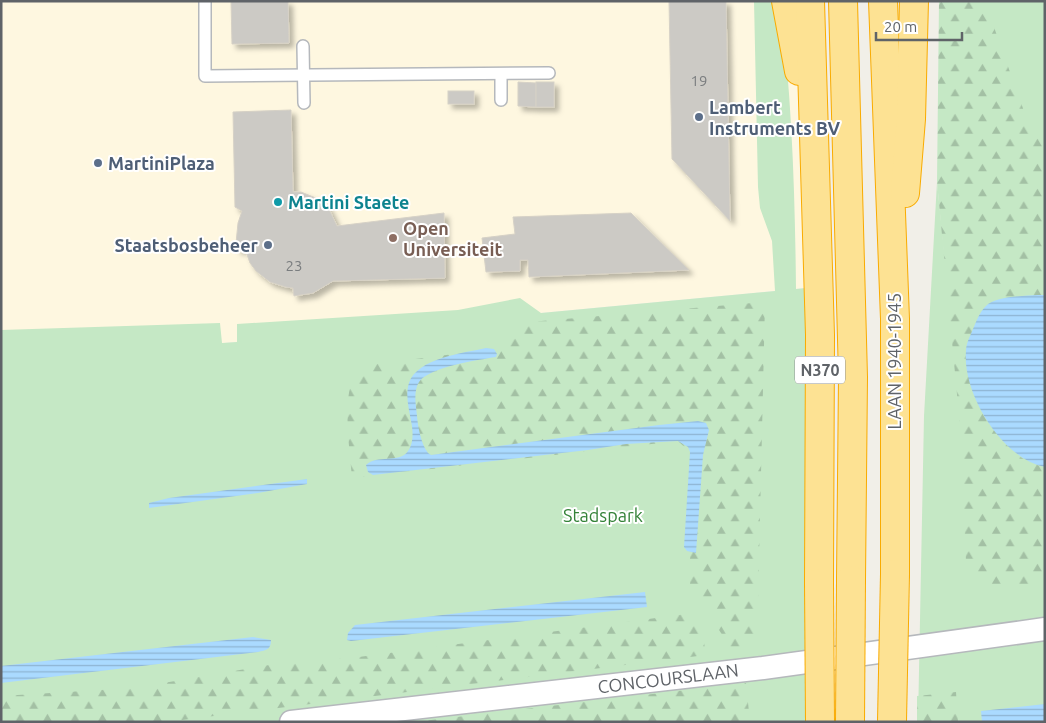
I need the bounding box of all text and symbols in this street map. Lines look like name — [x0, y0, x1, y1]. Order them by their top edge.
scale bar — [876, 10, 962, 42]
text: 20 m — [884, 18, 917, 35]
house number: 19 — [691, 72, 707, 89]
place label: Lambert Instruments BV — [709, 97, 841, 138]
marker: Lambert Instruments BV — [693, 111, 705, 123]
place label: MartiniPlaza — [108, 153, 215, 173]
marker: MartiniPlaza — [92, 157, 104, 169]
place label: Martini Staete — [288, 192, 409, 212]
marker: Martini Staete — [272, 196, 284, 208]
place label: Open Universiteit — [403, 218, 502, 259]
marker: Open Universiteit — [387, 232, 399, 244]
place label: Staatsbosbeheer — [115, 235, 259, 255]
marker: Staatsbosbeheer — [262, 239, 274, 251]
house number: 23 — [286, 257, 302, 274]
street label: LAAN 1940-1945 — [884, 292, 904, 430]
road number: N370 — [795, 356, 845, 384]
park label: Stadspark — [563, 505, 643, 525]
street label: CONCOURSLAAN — [596, 659, 740, 697]

